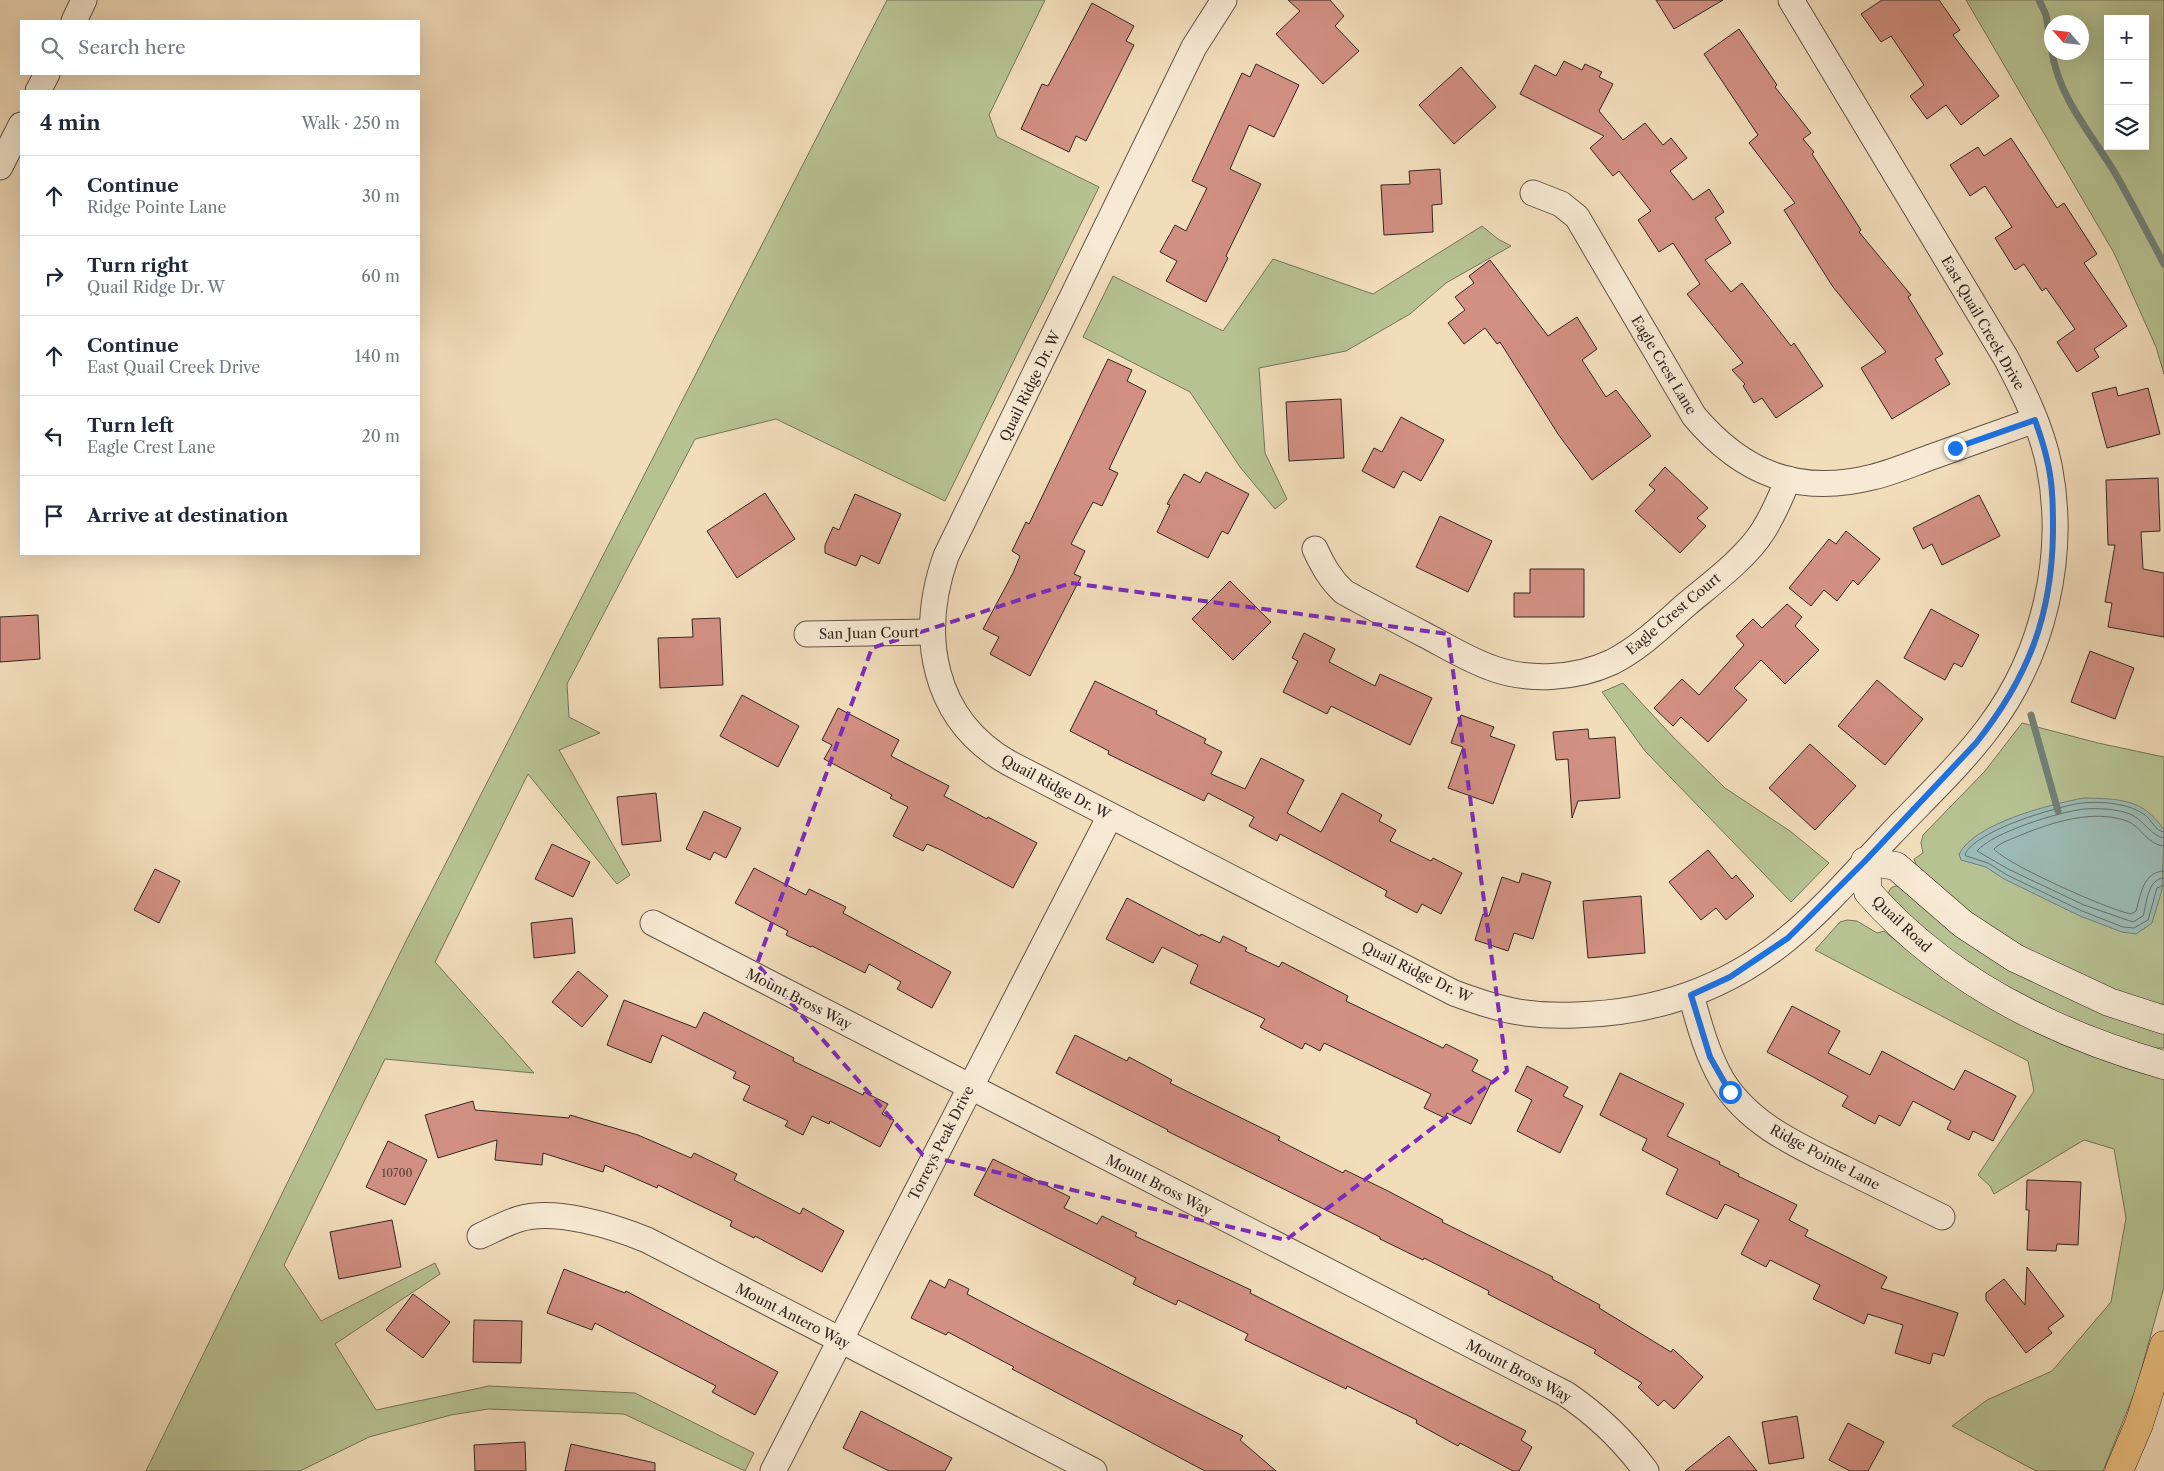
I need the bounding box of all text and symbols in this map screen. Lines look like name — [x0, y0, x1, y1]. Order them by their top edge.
north arrow — [2044, 15, 2089, 60]
map controls — [2104, 15, 2149, 150]
button: + — [2104, 15, 2149, 60]
search box — [20, 20, 420, 75]
icon: search — [38, 34, 66, 62]
text: Search here — [78, 36, 186, 59]
button: − — [2104, 60, 2149, 105]
button: layers — [2104, 105, 2149, 150]
text: 4 min — [40, 110, 101, 135]
text: Walk · 250 m — [302, 113, 400, 133]
text: Continue — [87, 174, 179, 197]
icon: ahead — [40, 182, 68, 210]
text: 30 m — [362, 186, 400, 206]
text: Ridge Pointe Lane — [87, 197, 227, 217]
street label: East Quail Creek Drive — [1937, 253, 2029, 393]
text: Turn right — [87, 254, 188, 277]
icon: right — [40, 262, 68, 290]
text: 60 m — [361, 266, 400, 286]
text: Quail Ridge Dr. W — [87, 277, 225, 297]
street label: Eagle Crest Lane — [1627, 312, 1701, 418]
street label: Quail Ridge Dr. W — [995, 327, 1065, 444]
text: Continue — [87, 334, 179, 357]
icon: ahead — [40, 342, 68, 370]
text: 140 m — [355, 346, 400, 366]
text: East Quail Creek Drive — [87, 357, 260, 377]
text: Turn left — [87, 414, 174, 437]
icon: left — [40, 422, 68, 450]
text: 20 m — [361, 426, 400, 446]
text: Eagle Crest Lane — [87, 437, 215, 457]
route end — [1944, 437, 1967, 460]
icon: arrive — [40, 502, 68, 530]
text: Arrive at destination — [87, 504, 288, 527]
street label: Eagle Crest Court — [1622, 569, 1724, 659]
street label: San Juan Court — [819, 623, 919, 643]
street label: Quail Ridge Dr. W — [998, 751, 1114, 824]
street label: Quail Road — [1869, 892, 1936, 956]
street label: Quail Ridge Dr. W — [1359, 937, 1476, 1007]
street label: Mount Bross Way — [743, 964, 855, 1034]
route start — [1719, 1081, 1742, 1104]
street label: Torreys Peak Drive — [904, 1083, 978, 1203]
street label: Ridge Pointe Lane — [1767, 1120, 1883, 1194]
street label: Mount Bross Way — [1103, 1150, 1215, 1220]
house number: 10700 — [382, 1166, 413, 1180]
street label: Mount Antero Way — [733, 1279, 853, 1353]
street label: Mount Bross Way — [1463, 1336, 1575, 1406]

